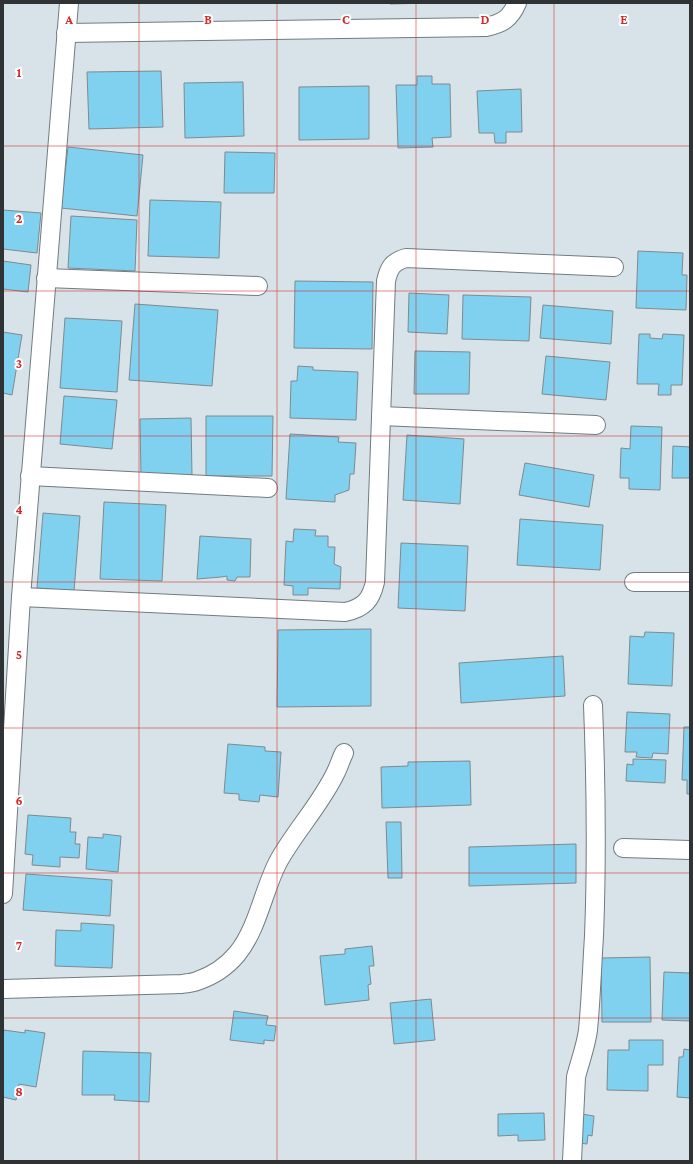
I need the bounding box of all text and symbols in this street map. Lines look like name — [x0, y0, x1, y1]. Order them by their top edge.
text: A — [64, 12, 73, 27]
text: B — [204, 12, 212, 27]
text: C — [342, 12, 350, 27]
text: D — [481, 12, 490, 27]
text: E — [620, 12, 628, 27]
text: 1 — [17, 65, 22, 80]
text: 2 — [16, 211, 23, 226]
text: 3 — [16, 356, 22, 371]
text: 4 — [15, 502, 23, 517]
text: 5 — [16, 647, 22, 662]
text: 6 — [15, 793, 23, 808]
text: 7 — [16, 938, 22, 953]
text: 8 — [15, 1084, 23, 1099]

